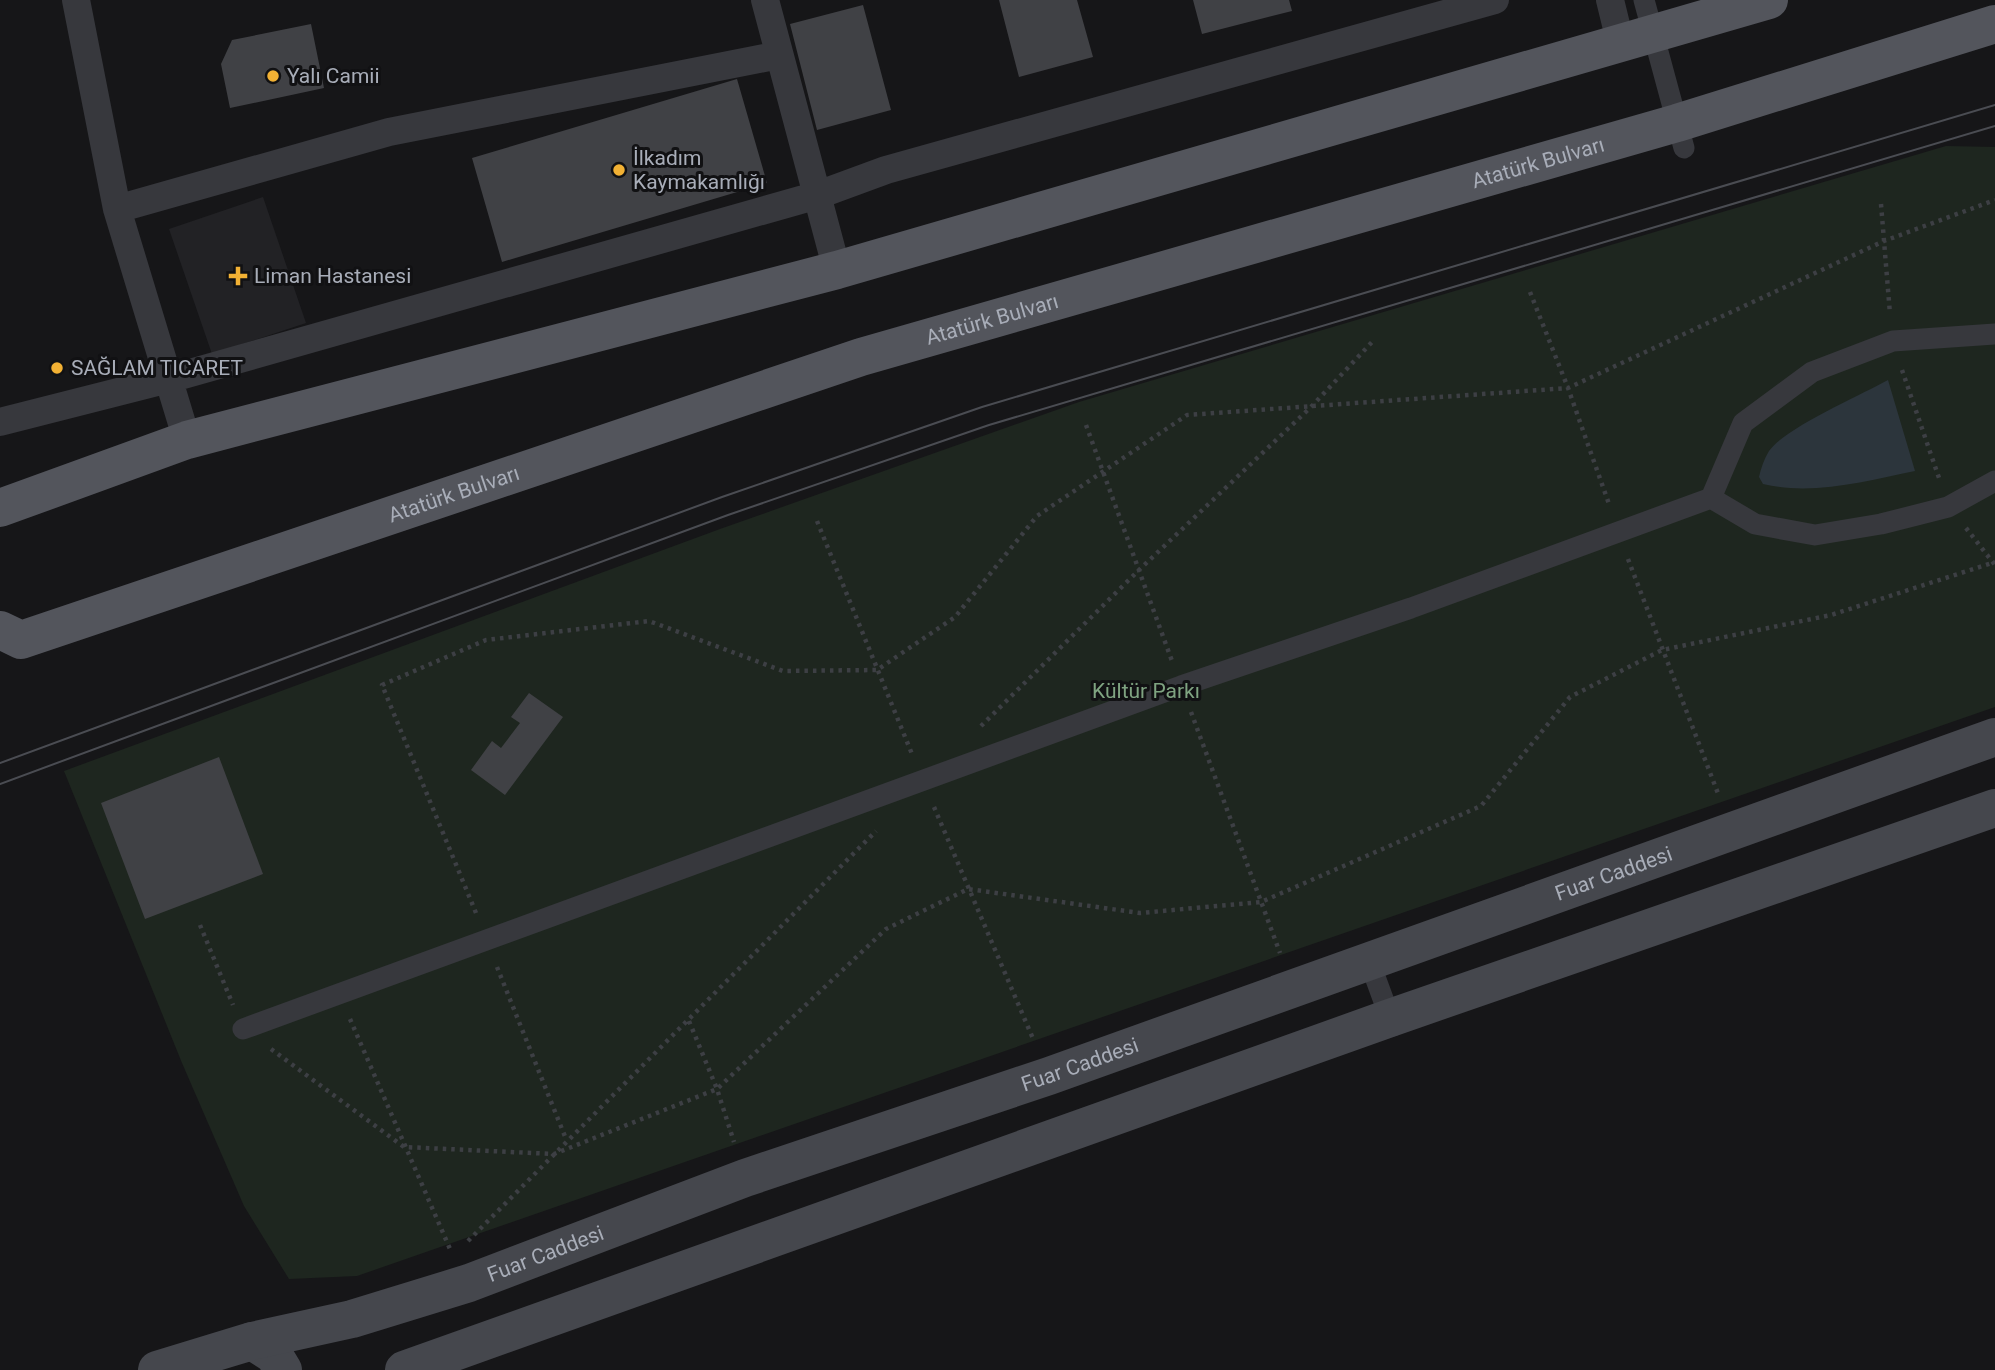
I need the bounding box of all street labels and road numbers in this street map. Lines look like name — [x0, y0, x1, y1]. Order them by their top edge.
street label: Atatürk Bulvarı — [1469, 132, 1607, 193]
street label: Atatürk Bulvarı — [923, 289, 1061, 350]
street label: Atatürk Bulvarı — [385, 461, 523, 527]
street label: Fuar Caddesi — [1552, 842, 1676, 906]
street label: Fuar Caddesi — [1018, 1033, 1142, 1096]
street label: Fuar Caddesi — [484, 1221, 607, 1287]

